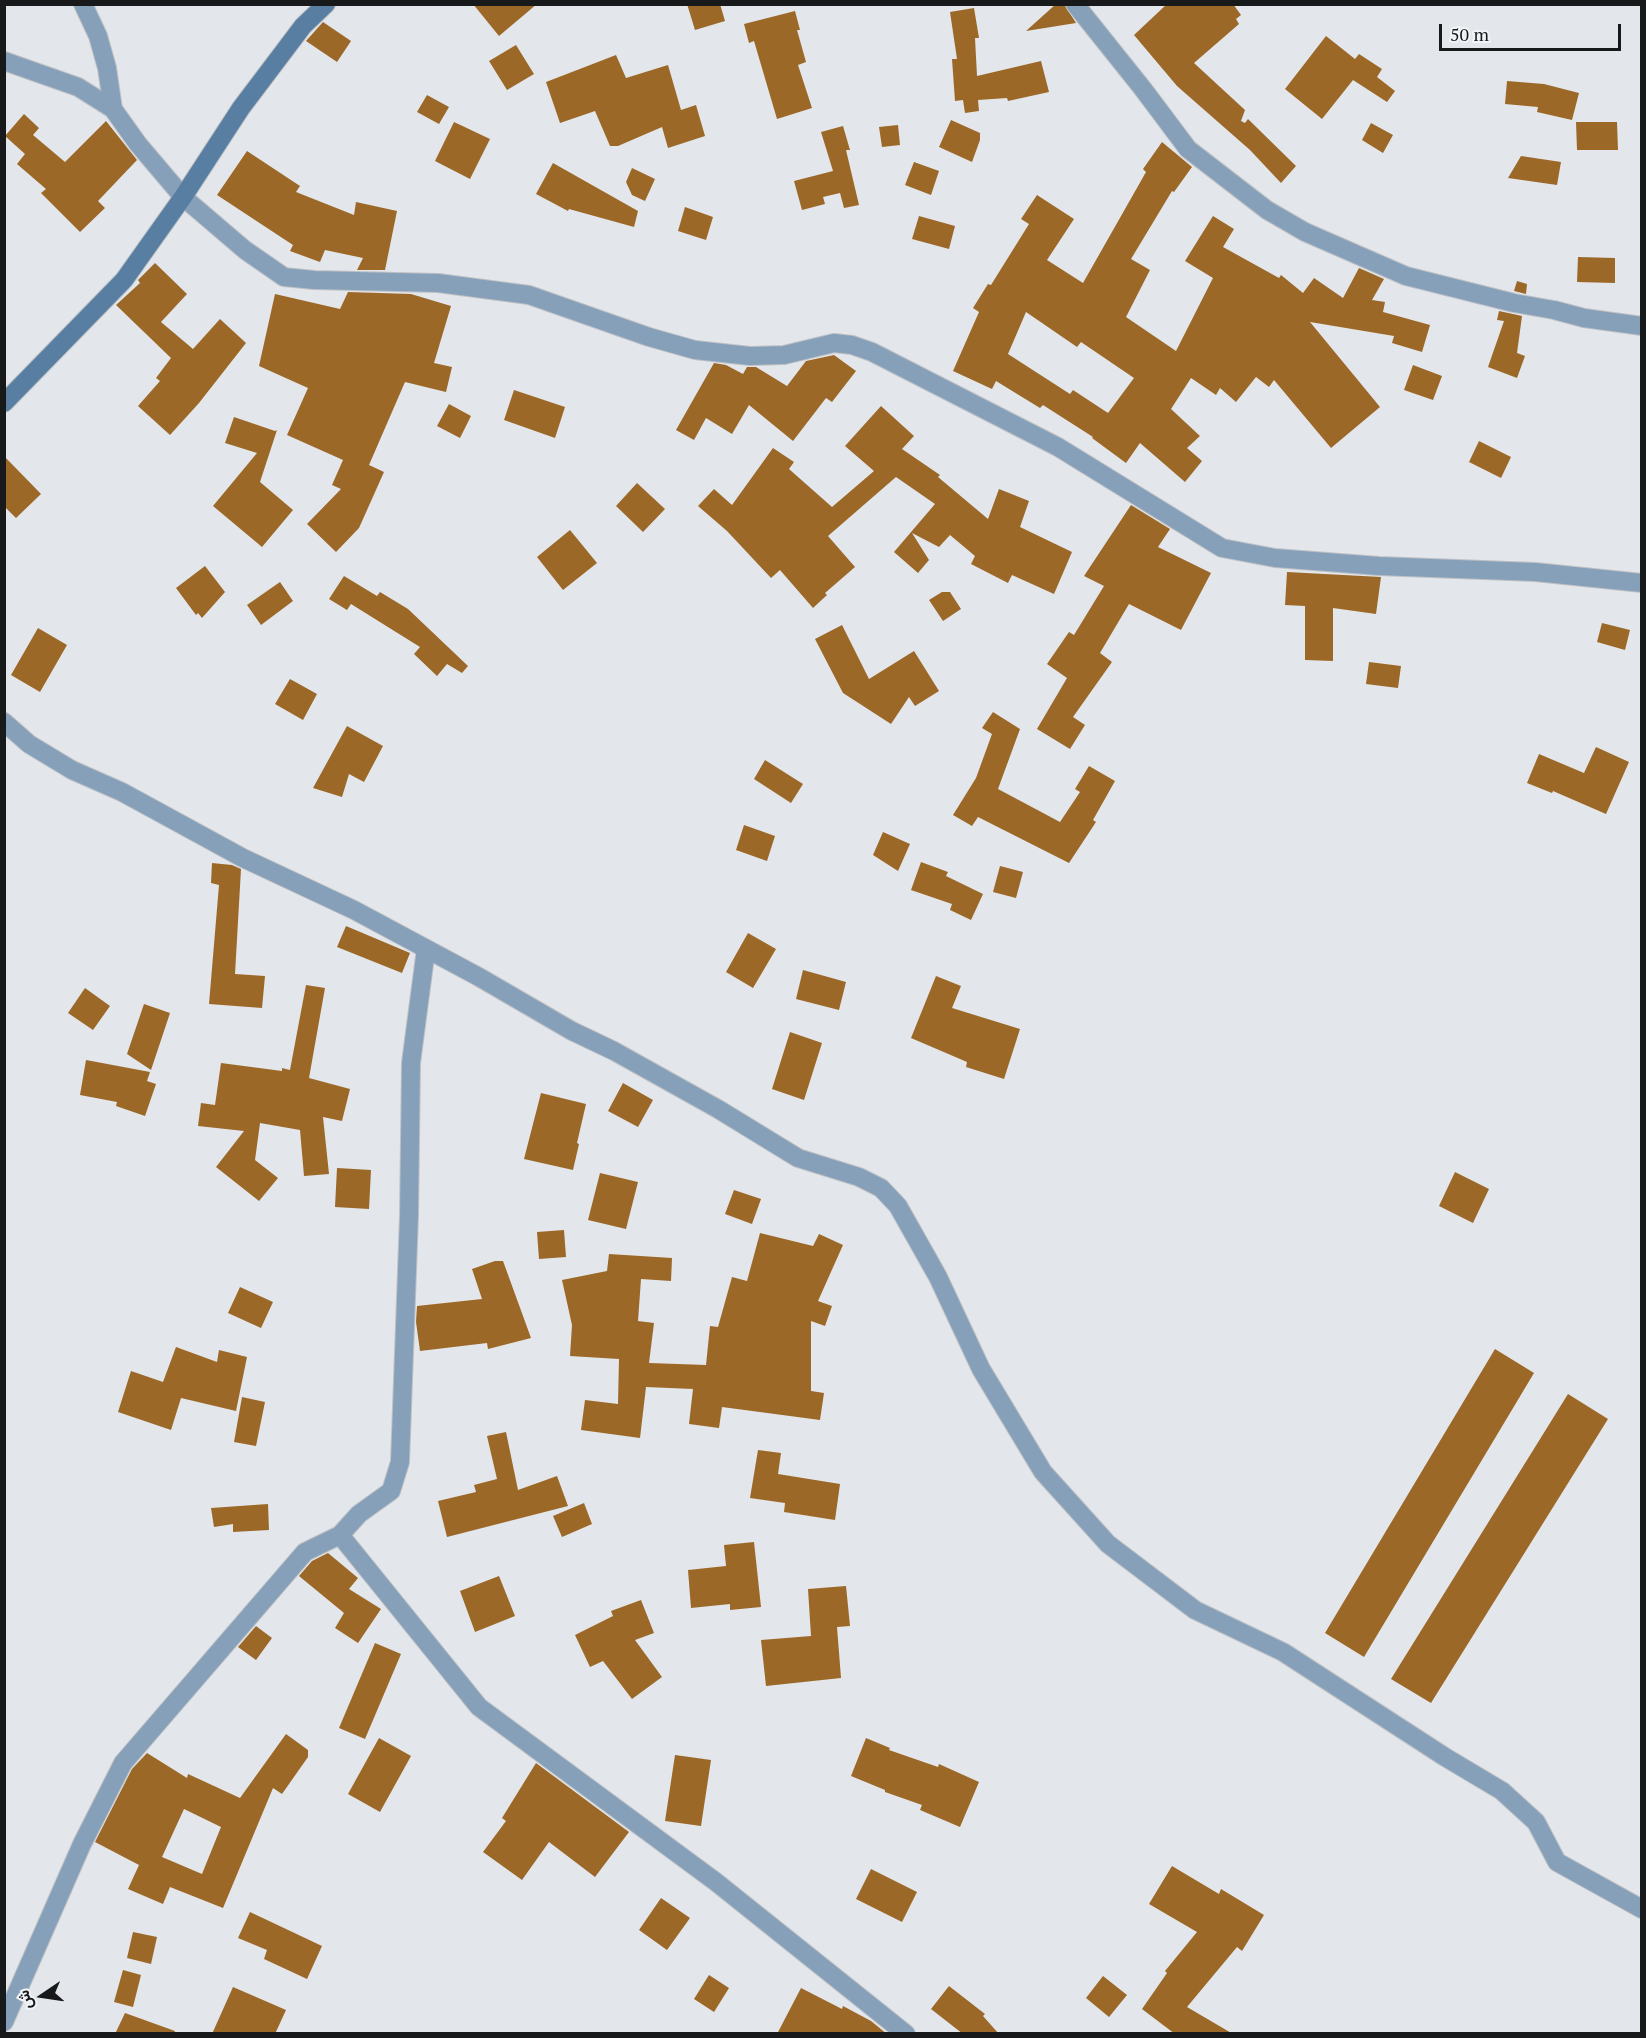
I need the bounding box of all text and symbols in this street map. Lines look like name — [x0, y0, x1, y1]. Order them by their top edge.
scale bar — [1442, 12, 1624, 50]
text: 50 m — [1450, 22, 1489, 46]
north arrow — [12, 1966, 72, 2026]
text: ش — [12, 1988, 37, 2012]

